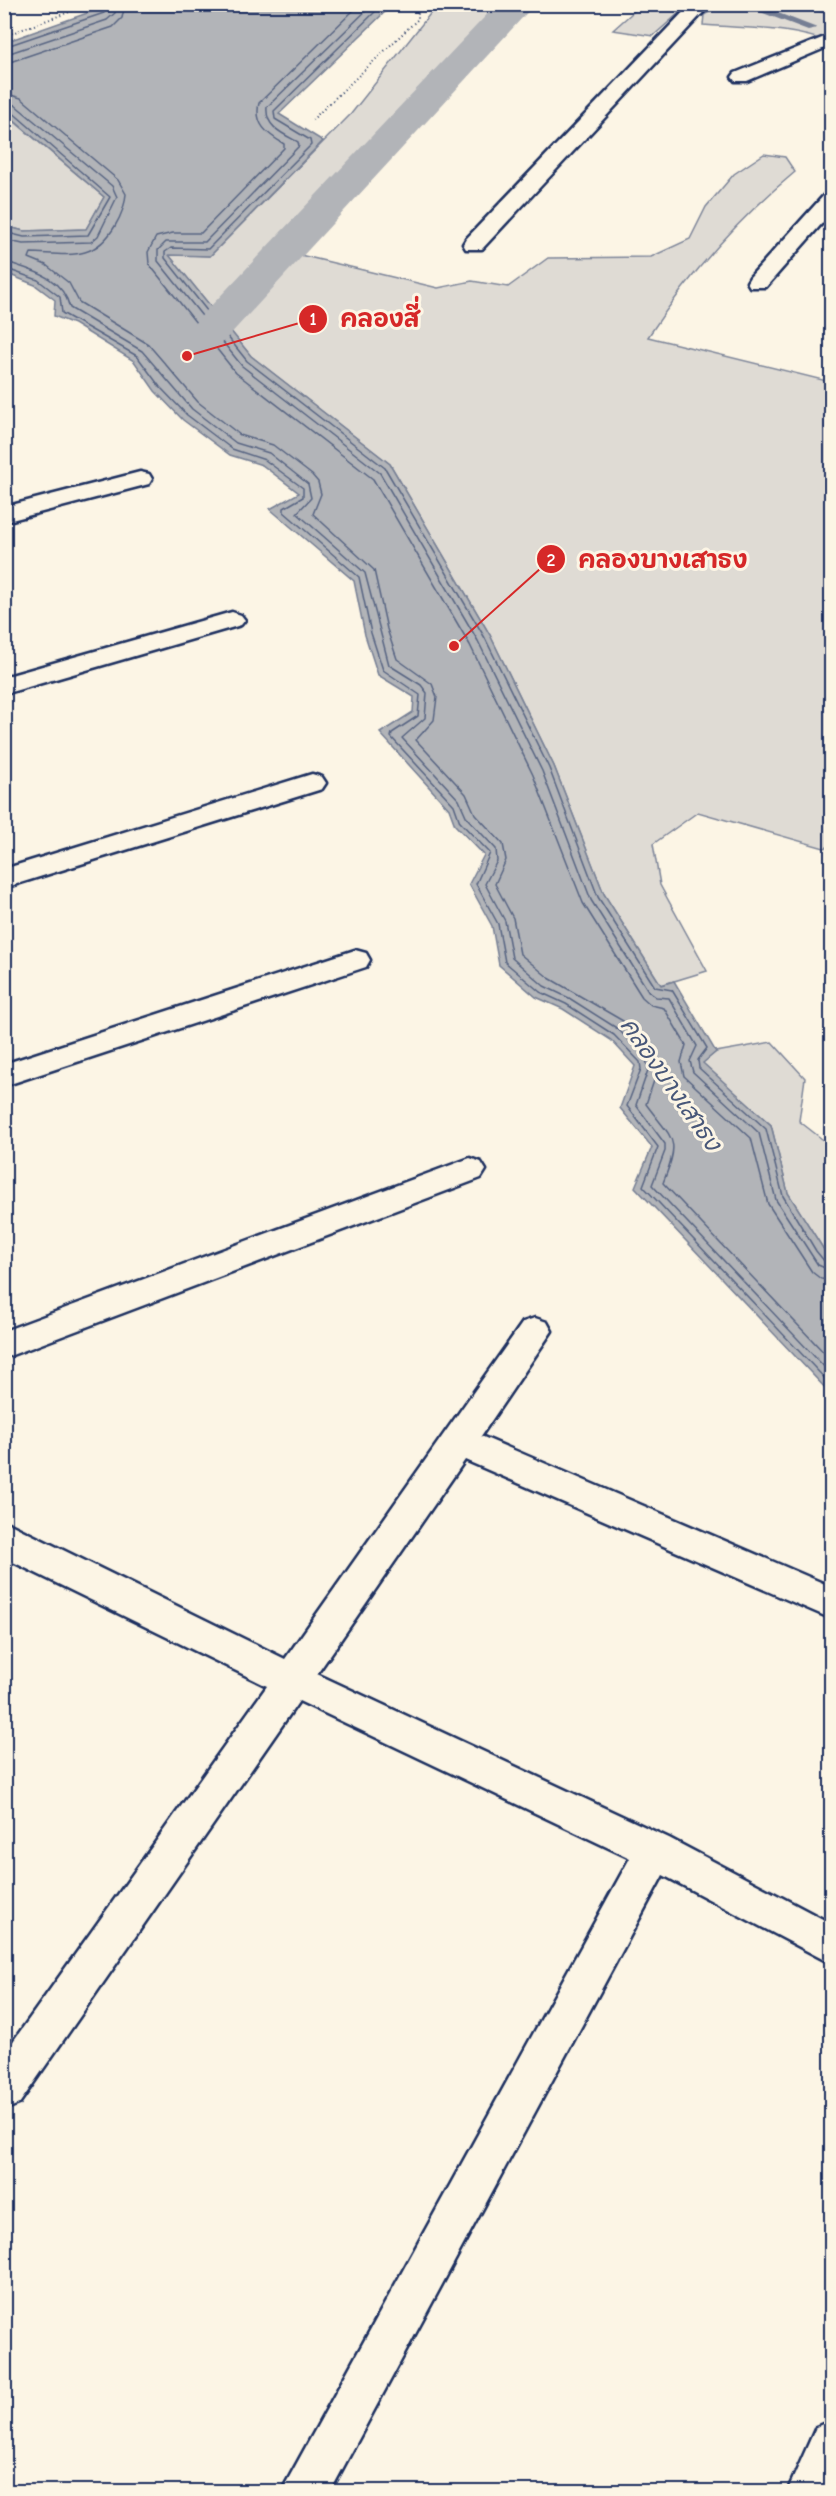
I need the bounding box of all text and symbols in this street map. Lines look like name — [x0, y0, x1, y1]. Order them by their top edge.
text: คลองสี่ — [341, 295, 421, 333]
callout: คลองสี่ — [298, 298, 431, 340]
text: 1 — [309, 309, 317, 330]
callout: คลองบางเสาธง — [536, 538, 759, 580]
text: คลองบางเสาธง — [579, 546, 747, 574]
text: 2 — [547, 550, 556, 571]
water label: คลองบางเสาธง — [615, 1012, 729, 1158]

